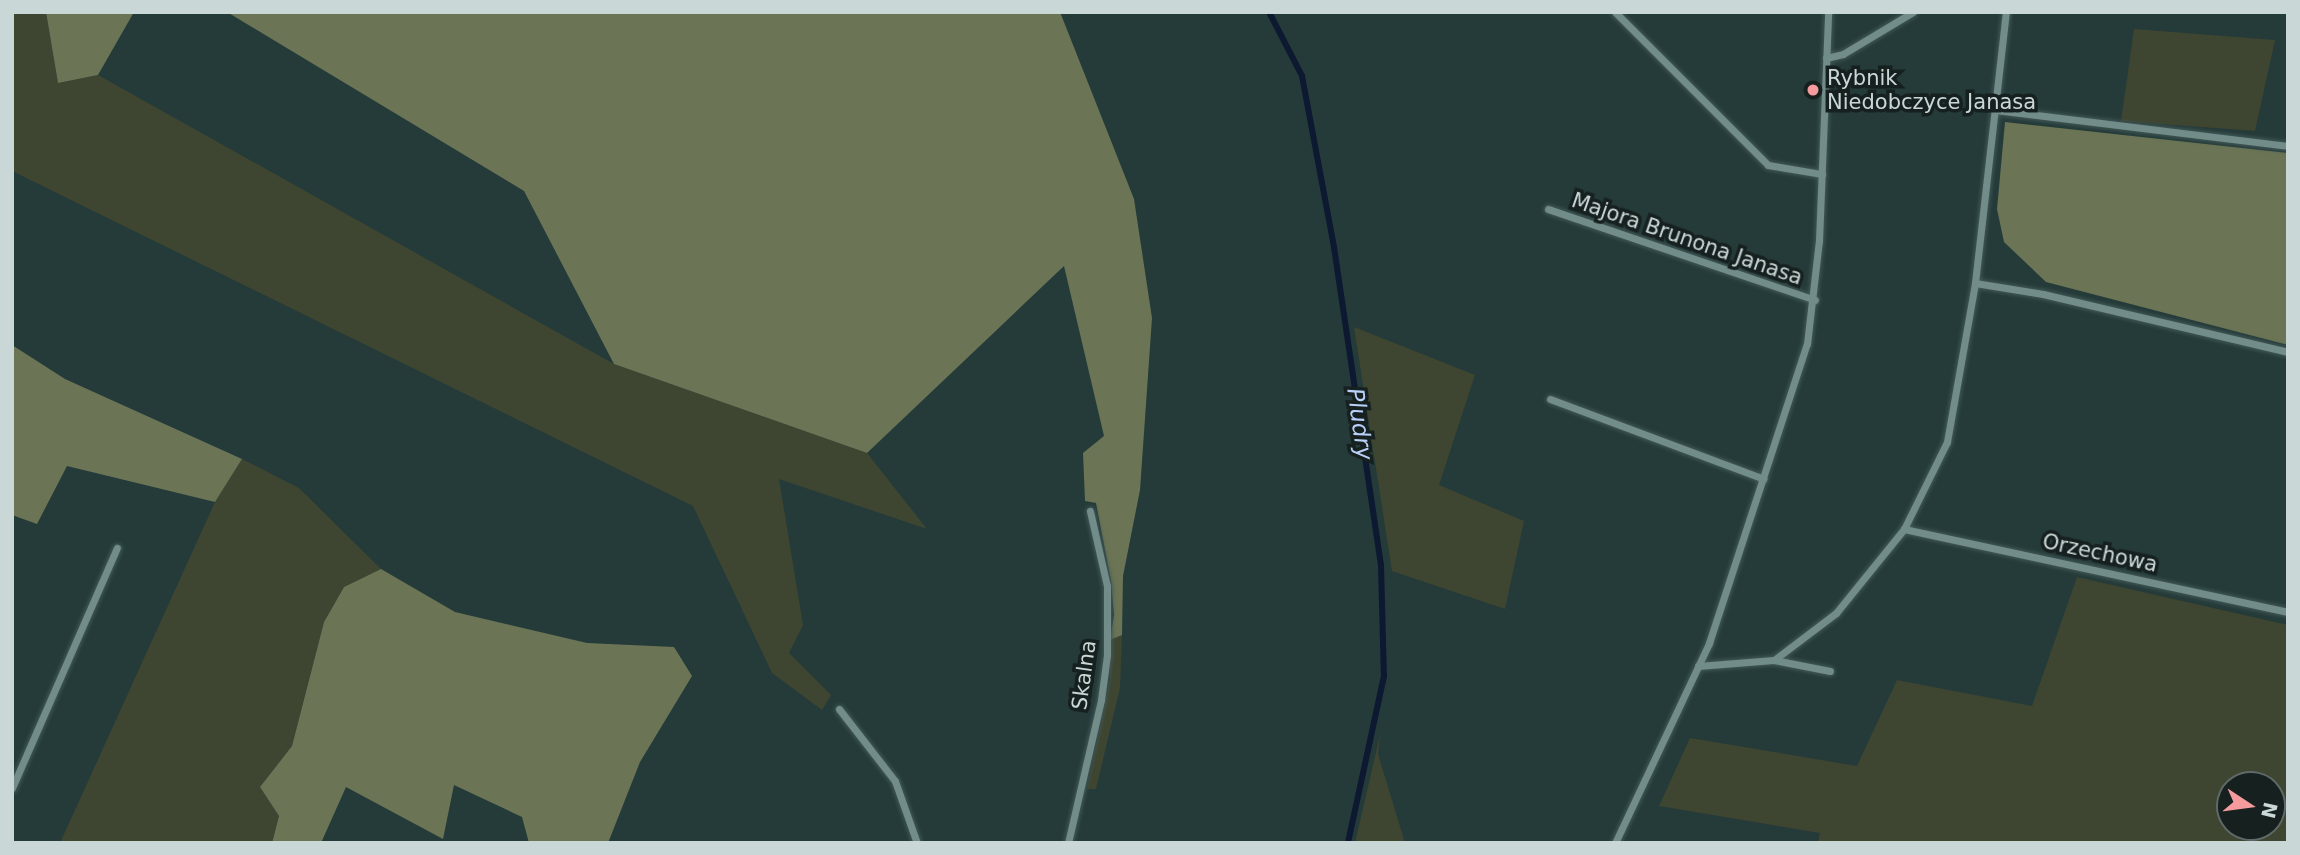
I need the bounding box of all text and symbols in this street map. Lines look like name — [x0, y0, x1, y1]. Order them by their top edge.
place label: Rybnik Niedobczyce Janasa — [1827, 65, 2036, 115]
marker: Rybnik Niedobczyce Janasa — [1805, 82, 1821, 98]
street label: Majora Brunona Janasa — [1568, 188, 1806, 290]
water label: Pludry — [1341, 386, 1379, 462]
street label: Orzechowa — [2040, 529, 2160, 577]
street label: Skalna — [1067, 639, 1101, 711]
north arrow — [2216, 771, 2286, 841]
text: N — [2257, 800, 2282, 820]

